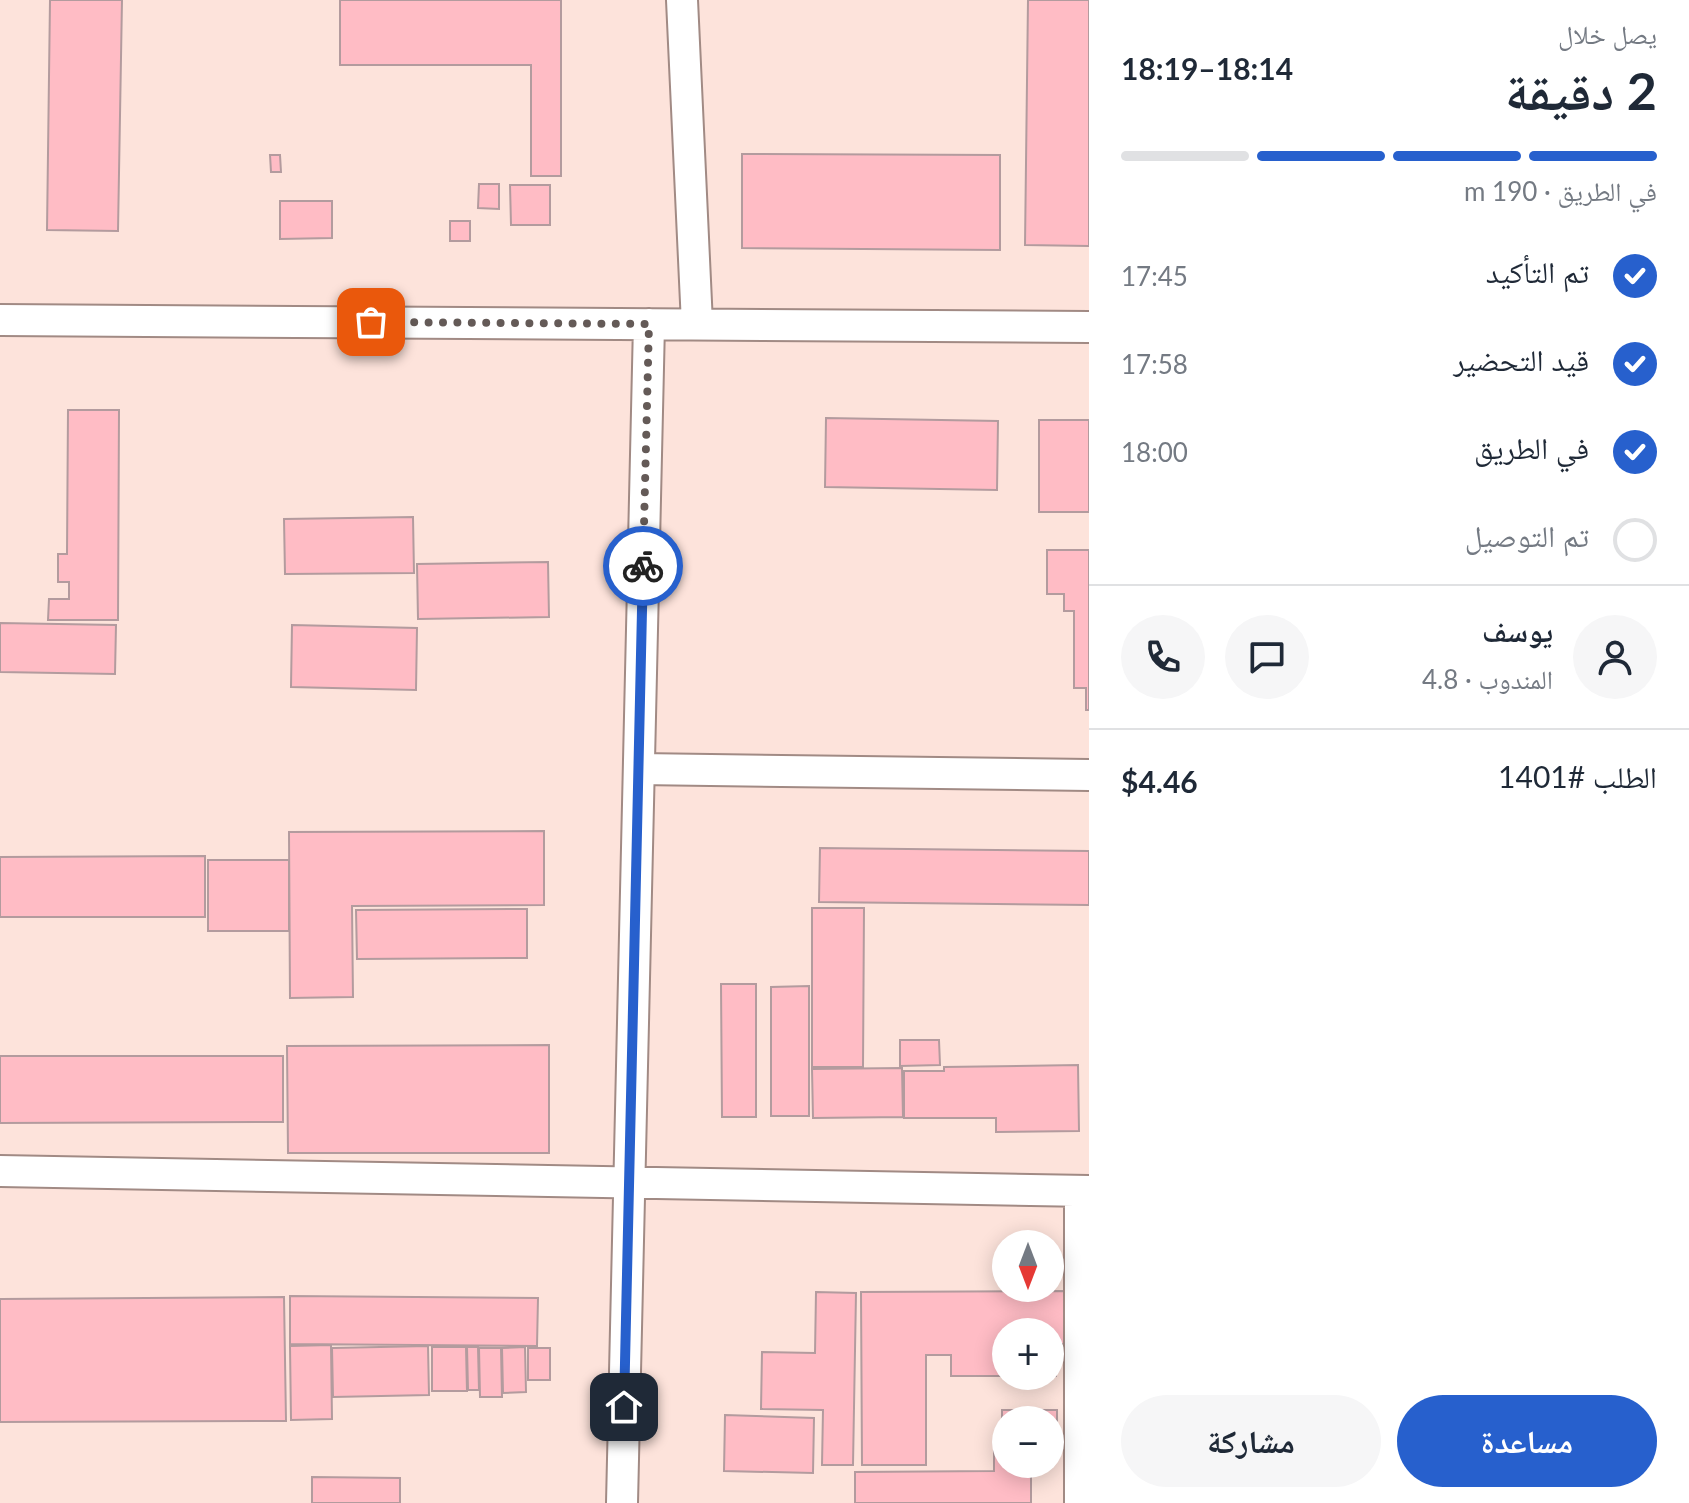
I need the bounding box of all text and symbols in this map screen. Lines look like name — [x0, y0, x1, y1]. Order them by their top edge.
text: يصل خلال — [1558, 18, 1657, 50]
text: 18:14–18:19 — [1121, 50, 1293, 86]
text: 2 دقيقة — [1505, 59, 1657, 121]
text: في الطريق · 190 m — [1464, 175, 1657, 207]
text: تم التأكيد — [1486, 253, 1589, 289]
icon: check — [1613, 254, 1657, 298]
text: 17:45 — [1121, 260, 1188, 292]
pin — [337, 288, 405, 356]
icon: bag — [349, 300, 393, 344]
text: قيد التحضير — [1453, 341, 1589, 377]
icon: check — [1613, 342, 1657, 386]
text: 17:58 — [1121, 348, 1188, 380]
text: في الطريق — [1474, 429, 1589, 465]
icon: check — [1613, 430, 1657, 474]
text: 18:00 — [1121, 436, 1188, 468]
text: تم التوصيل — [1465, 517, 1589, 553]
courier — [603, 526, 683, 606]
icon: bike — [621, 544, 665, 588]
text: يوسف — [1482, 612, 1553, 648]
button: phone — [1121, 615, 1205, 699]
button: chat — [1225, 615, 1309, 699]
button: person — [1573, 615, 1657, 699]
text: المندوب · 4.8 — [1422, 663, 1553, 695]
text: الطلب #1401 — [1498, 758, 1657, 794]
text: $4.46 — [1121, 763, 1198, 799]
north arrow — [992, 1230, 1064, 1302]
map controls — [992, 1230, 1064, 1478]
button: + — [992, 1318, 1064, 1390]
pin — [590, 1373, 658, 1441]
icon: home — [602, 1385, 646, 1429]
button: مشاركة — [1121, 1395, 1381, 1487]
button: مساعدة — [1397, 1395, 1657, 1487]
button: − — [992, 1406, 1064, 1478]

